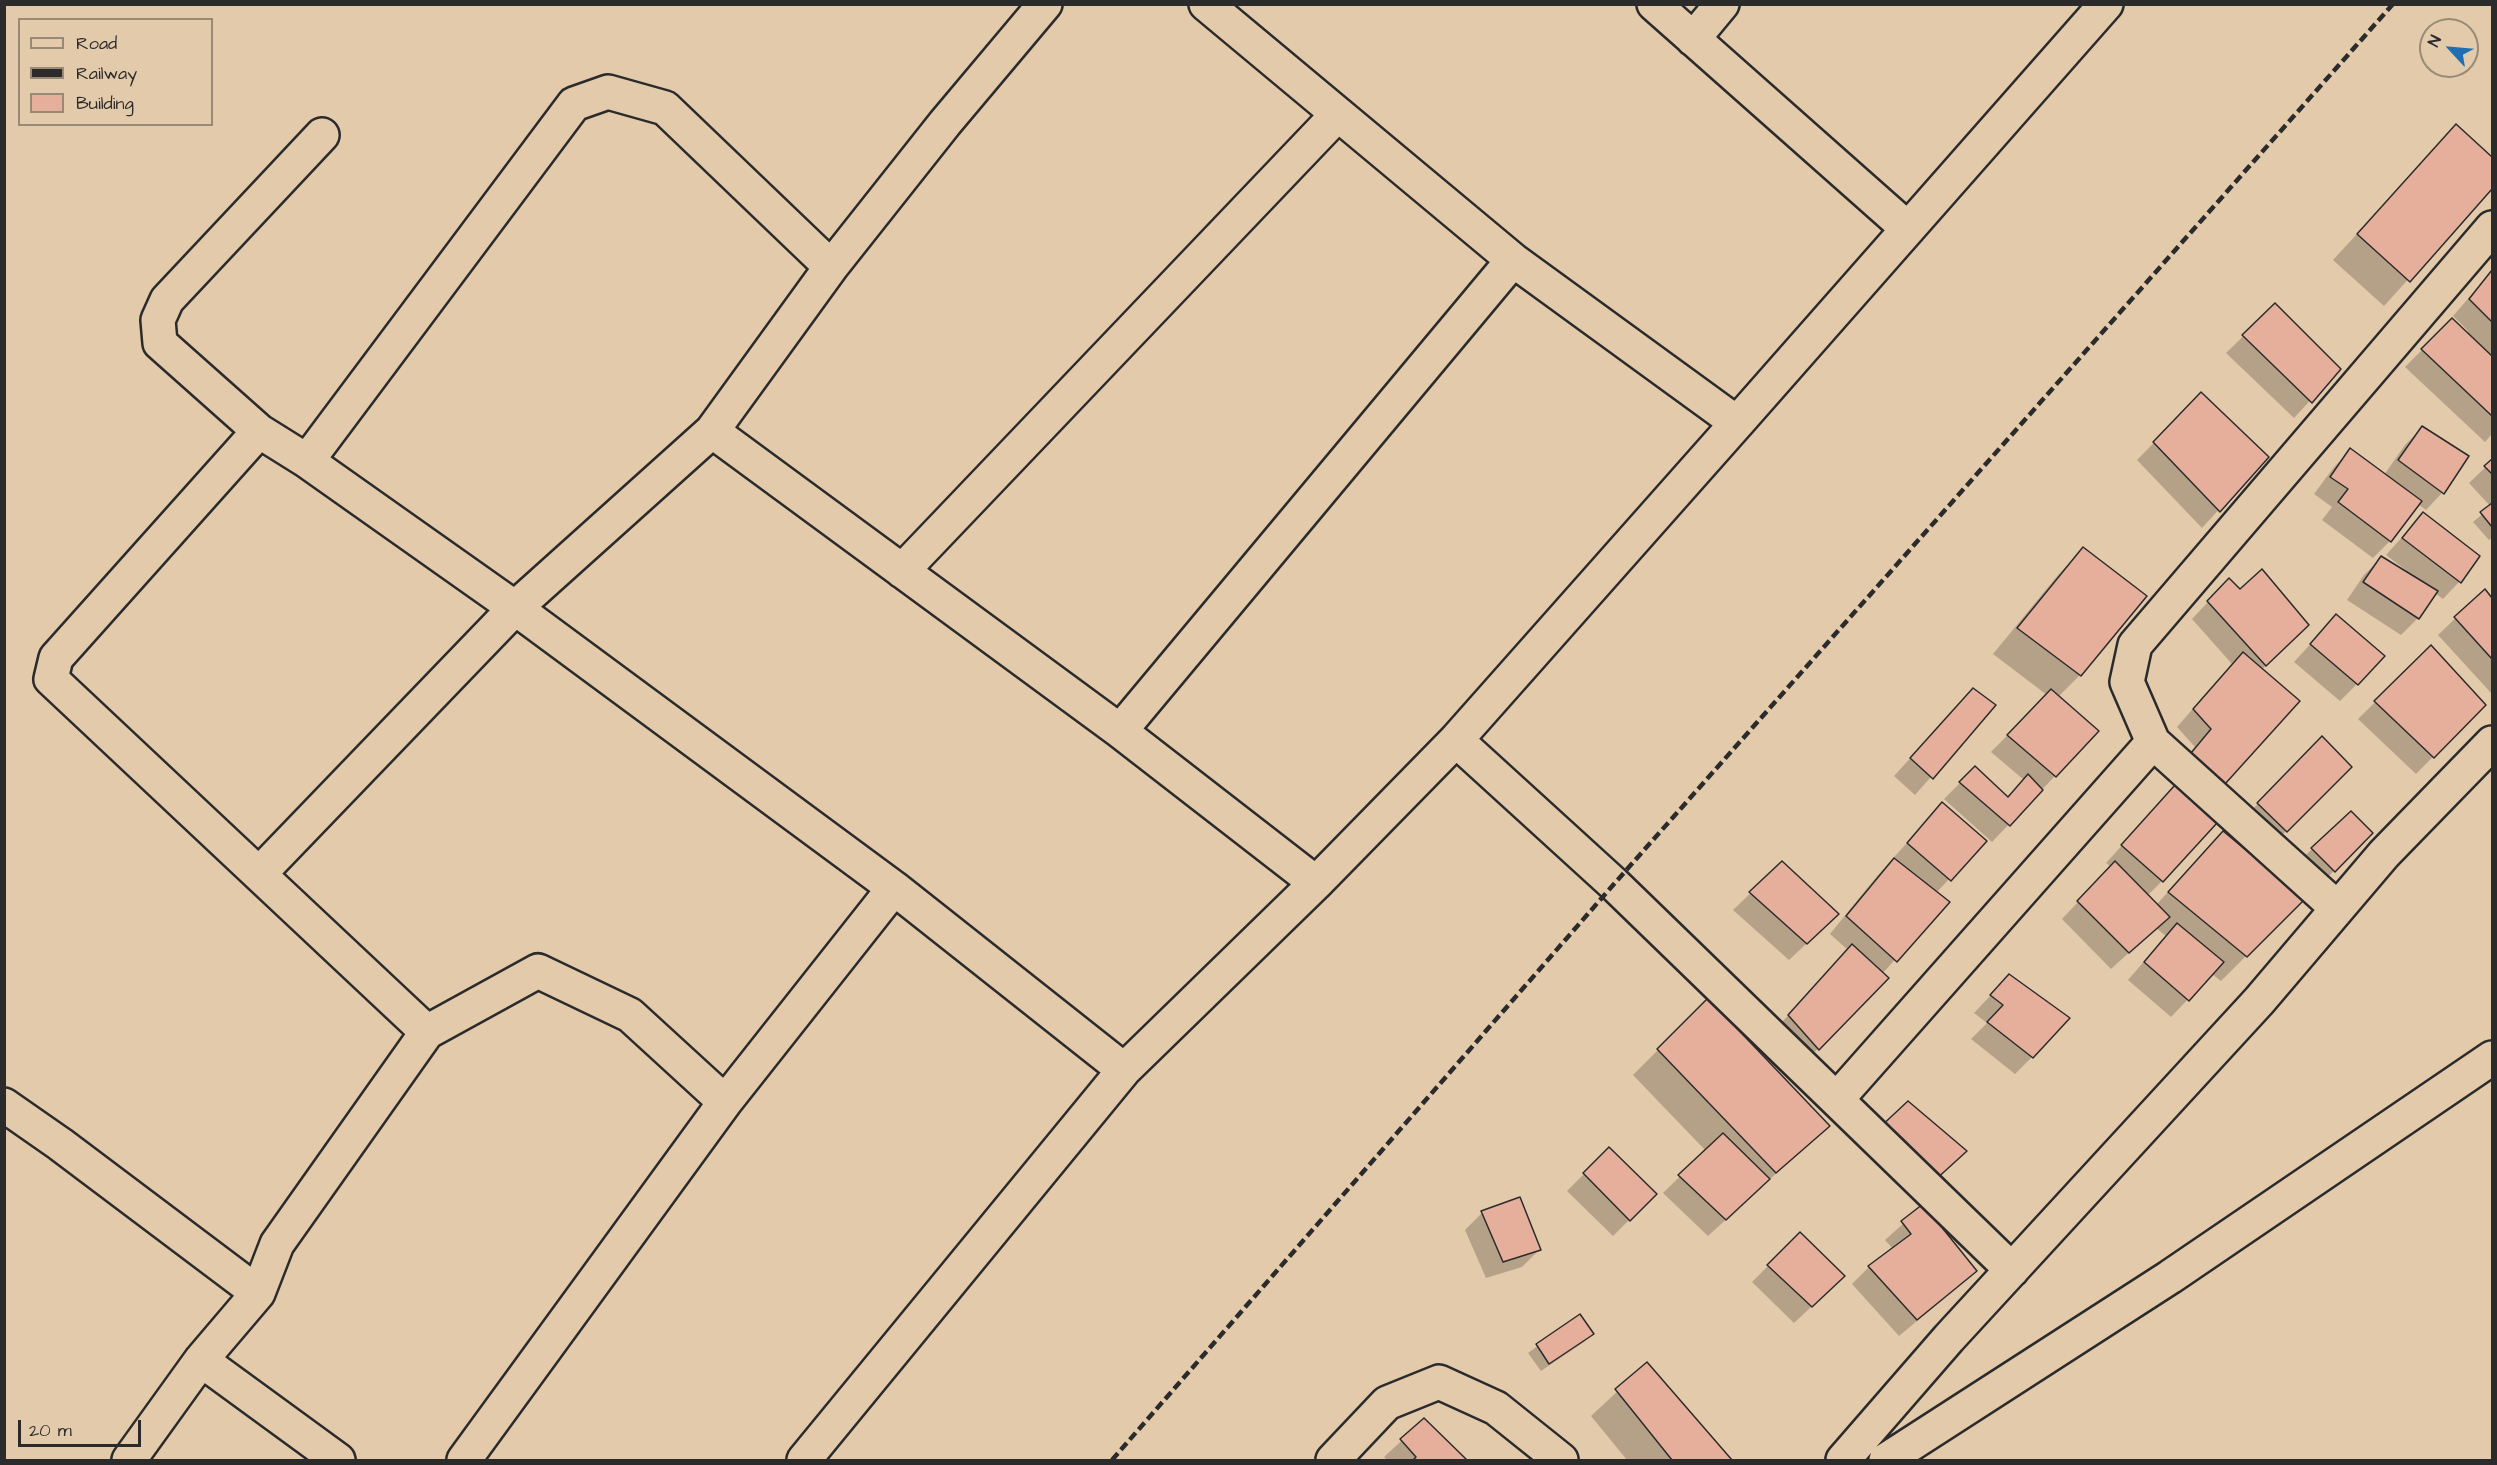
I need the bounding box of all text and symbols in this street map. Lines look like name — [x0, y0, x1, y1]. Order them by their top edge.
legend — [18, 18, 213, 126]
north arrow — [2419, 18, 2479, 78]
text: Road — [76, 31, 117, 56]
text: N — [2423, 32, 2447, 50]
text: Railway — [76, 61, 137, 86]
text: Building — [76, 91, 134, 116]
scale bar — [21, 1408, 144, 1446]
text: 20 m — [29, 1418, 72, 1443]

